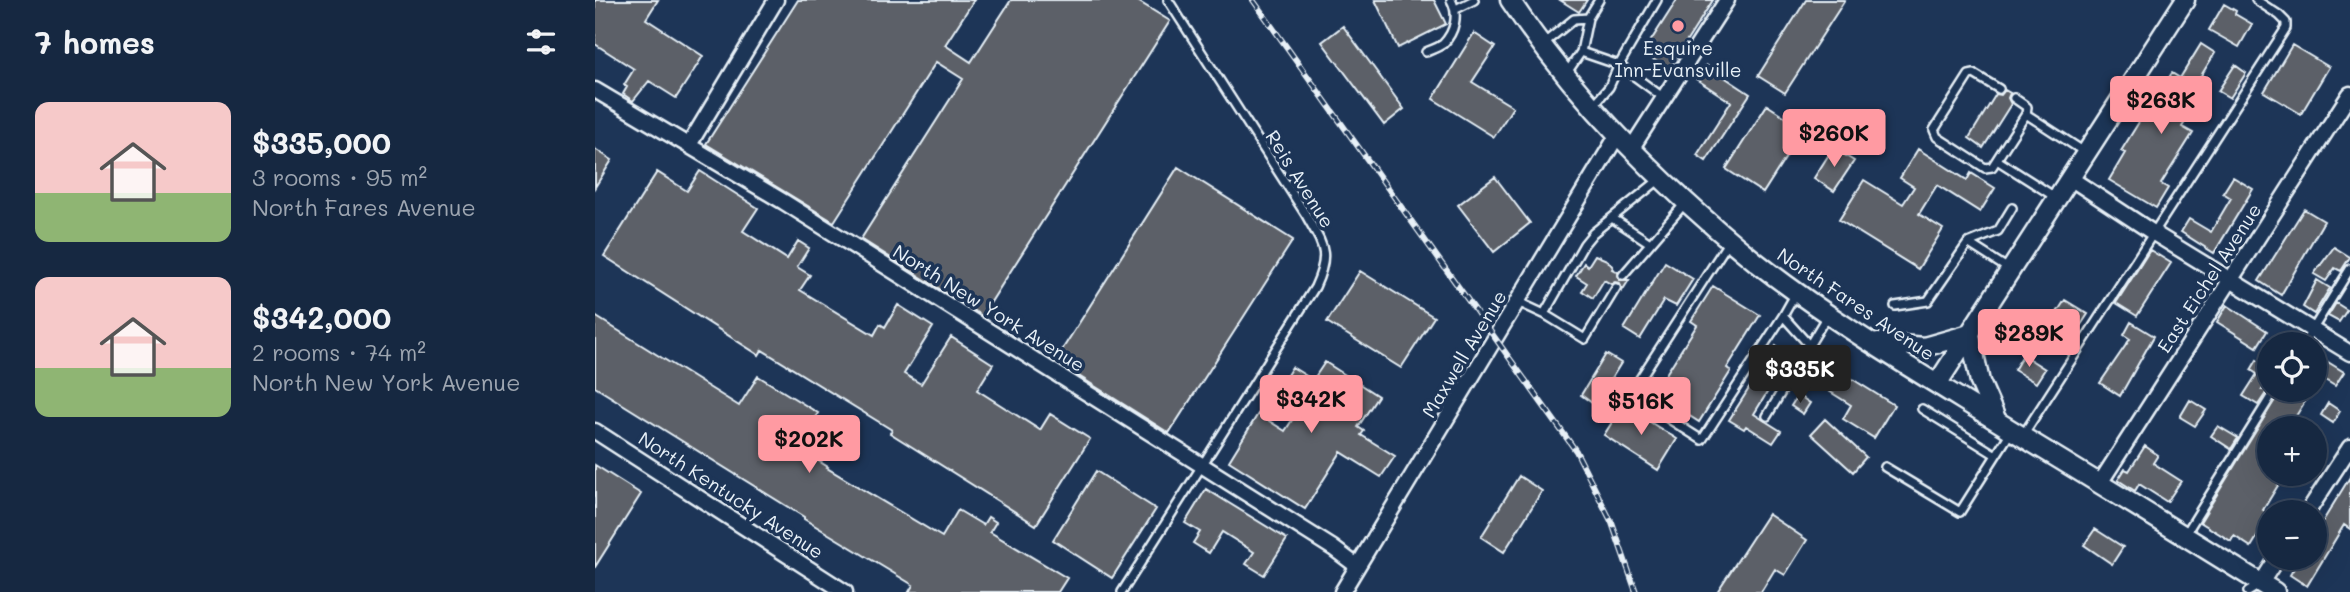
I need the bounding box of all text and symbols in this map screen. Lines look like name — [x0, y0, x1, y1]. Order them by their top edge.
marker: Esquire Inn-Evansville — [1670, 18, 1686, 34]
text: 7 homes — [35, 22, 155, 62]
icon: filters — [522, 23, 560, 61]
place label: Esquire Inn-Evansville — [1614, 35, 1742, 82]
pin: $263K — [2112, 76, 2210, 136]
text: $263K — [2126, 84, 2196, 114]
pin: $260K — [1785, 110, 1883, 169]
text: $260K — [1799, 117, 1869, 147]
text: $335,000 — [252, 122, 391, 162]
street label: Reis Avenue — [1260, 125, 1340, 232]
icon: home — [91, 130, 175, 214]
text: 3 rooms · 95 m² — [252, 162, 427, 192]
text: North Fares Avenue — [252, 192, 476, 222]
street label: East Eichel Avenue — [2151, 198, 2266, 357]
street label: North New York Avenue — [889, 238, 1090, 377]
street label: North Fares Avenue — [1773, 242, 1940, 366]
street label: Maxwell Avenue — [1416, 285, 1512, 422]
text: $342,000 — [252, 297, 391, 337]
icon: home — [91, 305, 175, 389]
pin: $289K — [1980, 310, 2078, 369]
text: $289K — [1994, 317, 2064, 347]
map controls — [2257, 332, 2327, 570]
button: locate — [2257, 332, 2327, 402]
text: 2 rooms · 74 m² — [252, 337, 426, 367]
pin: $335K — [1751, 346, 1849, 405]
text: $335K — [1765, 353, 1835, 383]
text: North New York Avenue — [252, 367, 520, 397]
pin: $342K — [1262, 376, 1360, 435]
pin: $516K — [1592, 378, 1690, 437]
text: $342K — [1276, 383, 1346, 413]
text: $516K — [1608, 385, 1674, 415]
pin: $202K — [760, 416, 858, 475]
button: + — [2257, 416, 2327, 486]
text: $202K — [774, 423, 844, 453]
street label: North Kentucky Avenue — [634, 425, 828, 564]
button: − — [2257, 500, 2327, 570]

